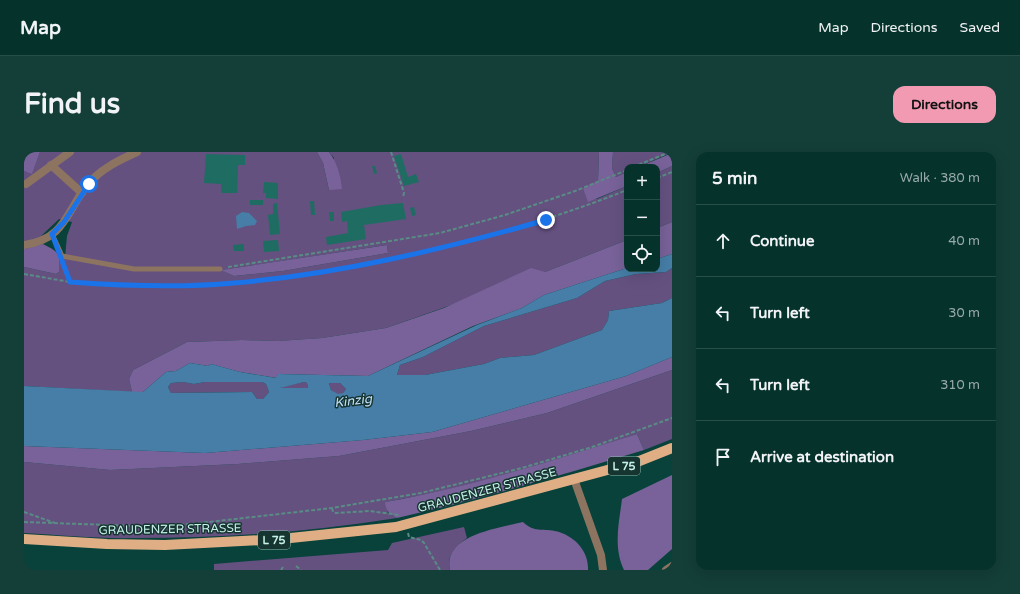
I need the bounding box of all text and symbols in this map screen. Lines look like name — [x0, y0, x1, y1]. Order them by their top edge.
text: Map — [20, 17, 61, 39]
text: Map — [818, 19, 849, 36]
text: Directions — [871, 19, 938, 36]
text: Saved — [960, 19, 1000, 36]
button: Directions — [893, 86, 996, 123]
text: Find us — [24, 87, 120, 121]
map controls — [624, 164, 660, 272]
button: + — [624, 164, 660, 200]
text: 5 min — [712, 168, 757, 189]
text: Walk · 380 m — [900, 170, 980, 186]
route start — [80, 175, 98, 193]
button: − — [624, 200, 660, 236]
route end — [537, 211, 555, 229]
icon: ahead — [712, 230, 734, 252]
text: Continue — [750, 232, 814, 250]
text: 40 m — [948, 233, 980, 249]
button: locate — [624, 236, 660, 272]
icon: left — [712, 302, 734, 324]
text: Turn left — [750, 304, 810, 322]
text: 30 m — [948, 305, 980, 321]
icon: left — [712, 374, 734, 396]
text: Turn left — [750, 376, 810, 394]
text: 310 m — [940, 377, 980, 393]
water label: Kinzig — [333, 391, 374, 411]
icon: arrive — [712, 446, 734, 468]
text: Arrive at destination — [750, 448, 894, 466]
road number: L 75 — [608, 457, 640, 475]
street label: GRAUDENZER STRASSE — [416, 465, 558, 515]
street label: GRAUDENZER STRASSE — [98, 521, 242, 537]
road number: L 75 — [258, 531, 290, 549]

